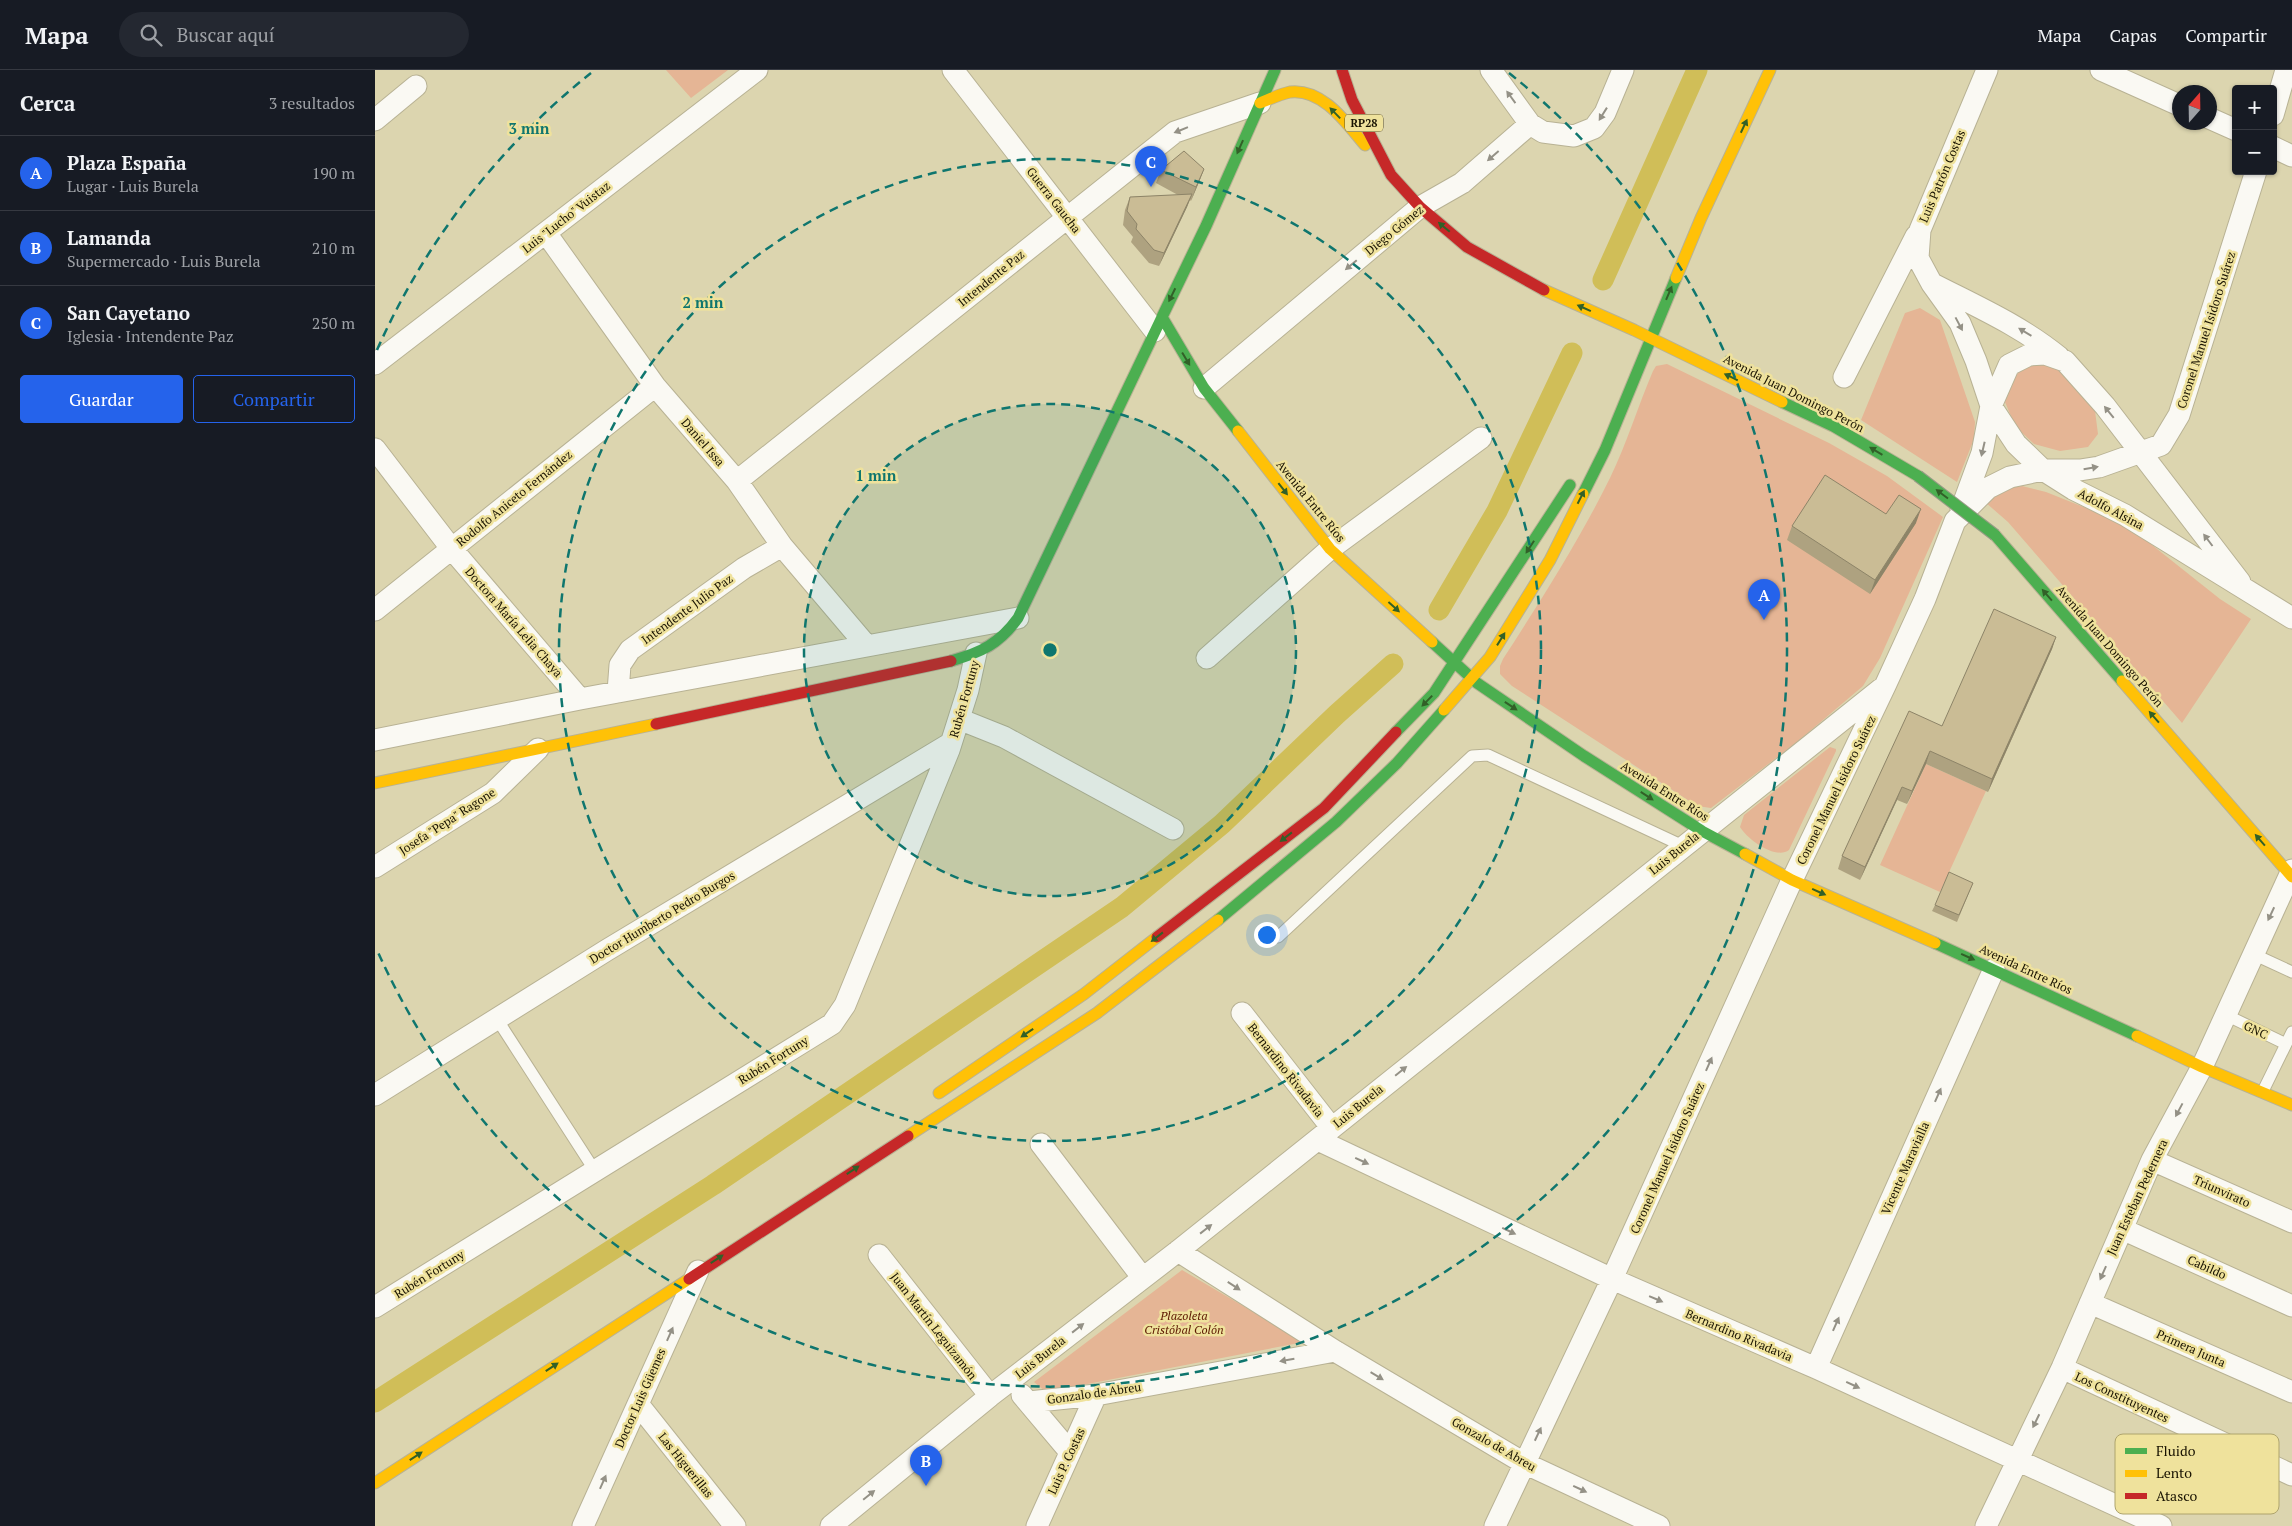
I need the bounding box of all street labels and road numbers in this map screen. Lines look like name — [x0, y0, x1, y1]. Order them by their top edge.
road number: RP28 — [1345, 114, 1383, 132]
street label: Luis Patrón Costas — [1916, 127, 1968, 225]
street label: Guerra Gaucha — [1024, 164, 1084, 236]
street label: Luis "Lucho" Vuistaz — [519, 178, 613, 256]
street label: Diego Gómez — [1362, 202, 1426, 258]
street label: Intendente Paz — [955, 247, 1027, 309]
street label: Coronel Manuel Isidoro Suárez — [2173, 249, 2239, 410]
street label: Avenida Juan Domingo Perón — [1721, 351, 1867, 435]
street label: Daniel Issa — [678, 415, 728, 469]
street label: Rodolfo Aniceto Fernández — [453, 447, 575, 549]
street label: Avenida Entre Ríos — [1273, 457, 1349, 545]
street label: Adolfo Alsina — [2076, 485, 2146, 533]
street label: Doctora María Lelia Chaya — [462, 564, 566, 680]
street label: Intendente Julio Paz — [638, 571, 736, 647]
street label: Avenida Juan Domingo Perón — [2053, 582, 2167, 710]
street label: Rubén Fortuny — [946, 658, 982, 739]
street label: Coronel Manuel Isidoro Suárez — [1793, 713, 1879, 867]
street label: Avenida Entre Ríos — [1618, 758, 1712, 824]
street label: Josefa "Pepa" Ragone — [396, 784, 498, 858]
street label: Luis Burela — [1646, 828, 1702, 878]
street label: Doctor Humberto Pedro Burgos — [586, 868, 738, 966]
street label: Avenida Entre Ríos — [1977, 941, 2075, 997]
street label: GNC — [2242, 1018, 2271, 1042]
street label: Bernardino Rivadavia — [1245, 1020, 1327, 1120]
street label: Rubén Fortuny — [735, 1032, 811, 1087]
street label: Coronel Manuel Isidoro Suárez — [1627, 1080, 1707, 1236]
street label: Luis Burela — [1330, 1081, 1386, 1131]
street label: Vicente Maravialla — [1878, 1119, 1932, 1217]
street label: Juan Esteban Pedernera — [2103, 1137, 2171, 1257]
street label: Triunvirato — [2191, 1172, 2253, 1210]
street label: Rubén Fortuny — [391, 1246, 467, 1301]
street label: Cabildo — [2185, 1252, 2229, 1282]
street label: Juan Martín Leguizamón — [888, 1269, 980, 1383]
street label: Bernardino Rivadavia — [1683, 1306, 1795, 1364]
street label: Primera Junta — [2154, 1326, 2228, 1370]
street label: Luis Burela — [1012, 1333, 1068, 1381]
street label: Doctor Luis Güemes — [611, 1346, 669, 1450]
street label: Los Constituyentes — [2073, 1369, 2171, 1425]
street label: Gonzalo de Abreu — [1046, 1379, 1142, 1407]
street label: Gonzalo de Abreu — [1449, 1414, 1539, 1474]
street label: Luis P. Costas — [1044, 1425, 1088, 1497]
street label: Las Higuerillas — [655, 1430, 717, 1500]

